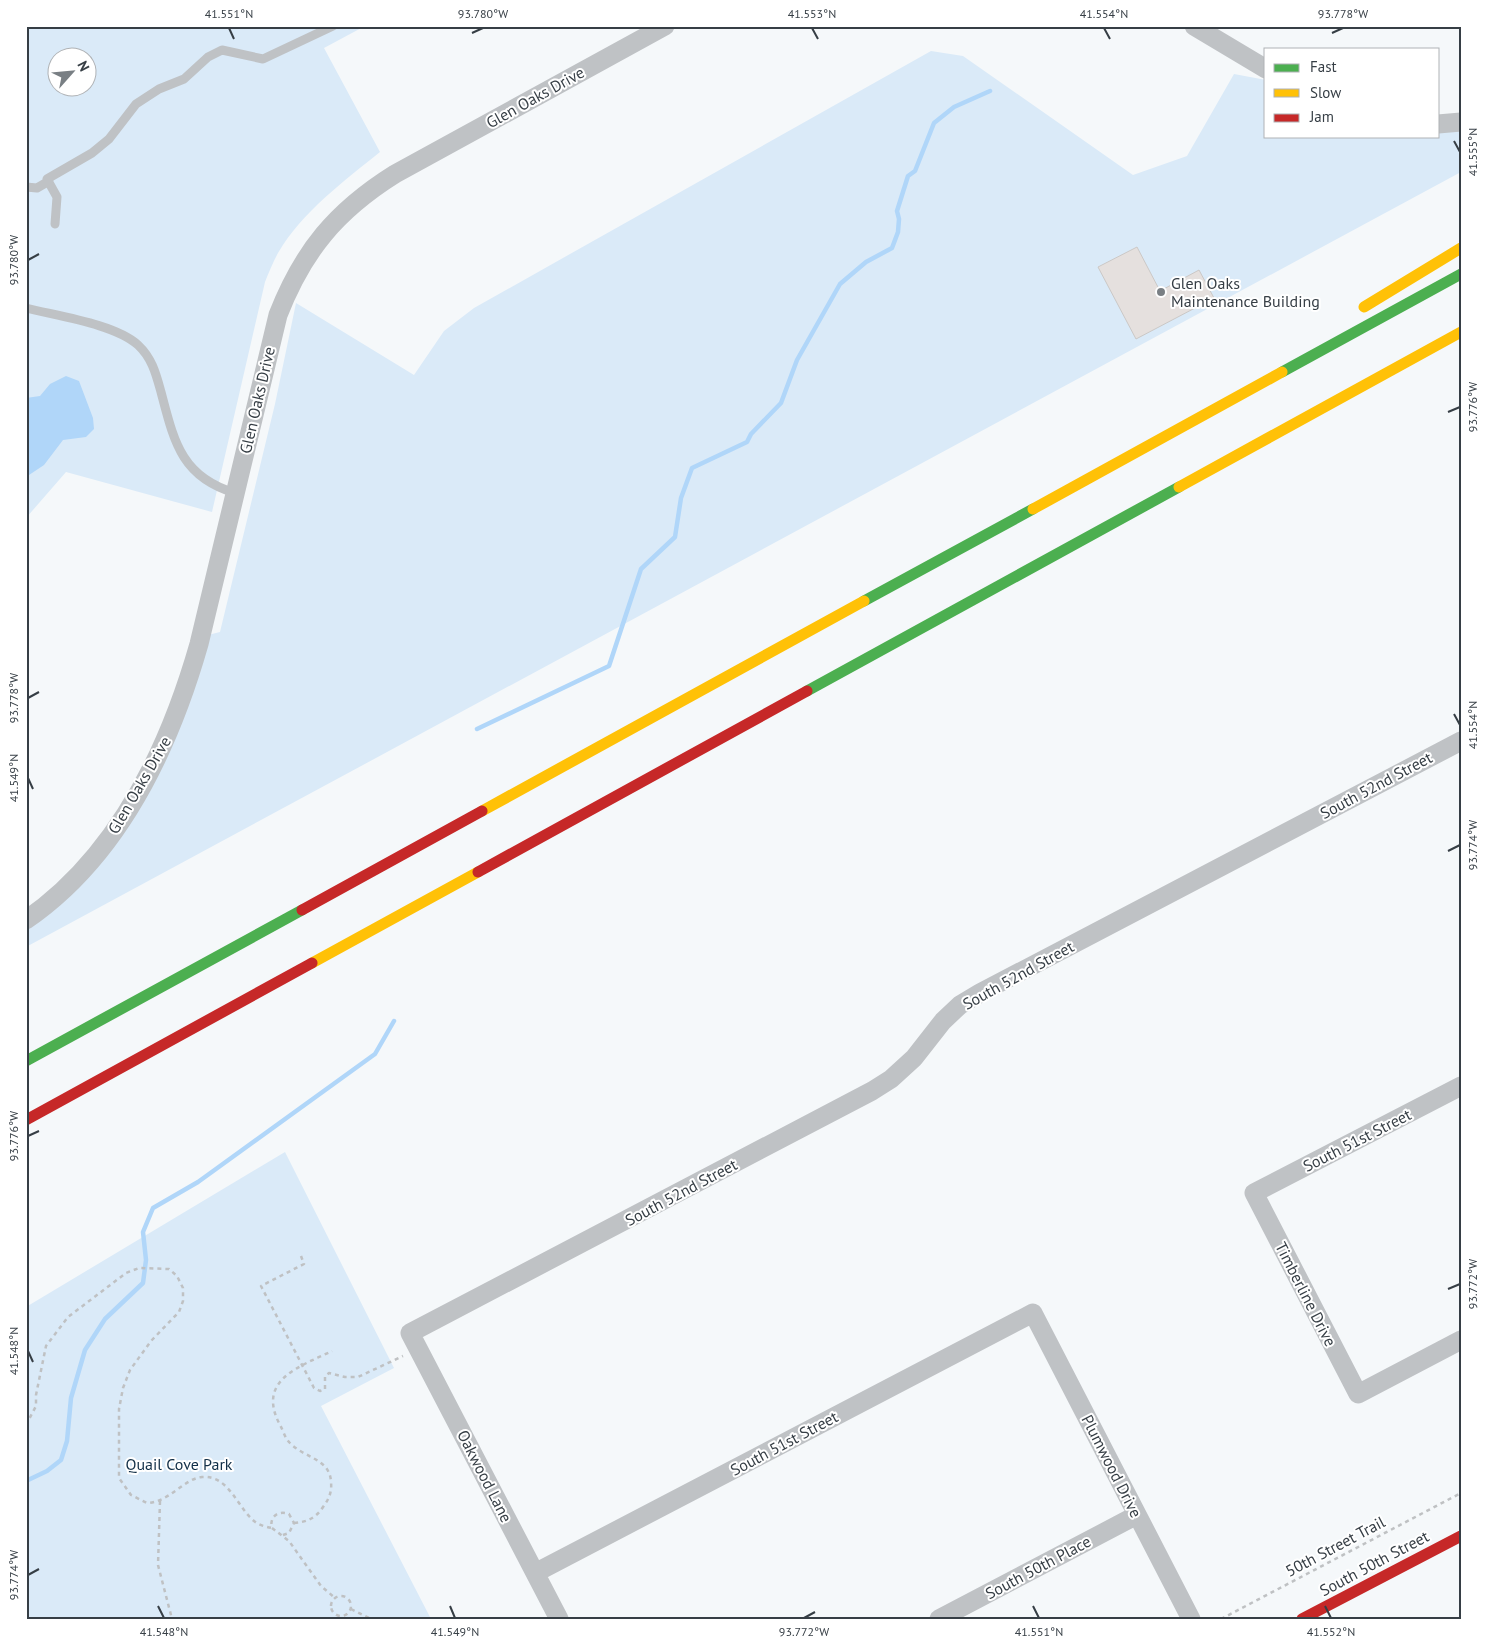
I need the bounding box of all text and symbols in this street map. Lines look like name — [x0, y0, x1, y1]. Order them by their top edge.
text: 41.551°N — [205, 6, 253, 21]
text: 93.780°W — [458, 6, 508, 21]
text: 41.553°N — [788, 6, 836, 21]
text: 41.554°N — [1080, 6, 1128, 21]
text: 93.778°W — [1318, 6, 1368, 21]
north arrow — [48, 48, 98, 98]
legend — [1264, 48, 1440, 138]
text: Fast — [1310, 57, 1337, 76]
text: N — [73, 58, 94, 74]
street label: Glen Oaks Drive — [482, 62, 588, 132]
text: Slow — [1310, 83, 1341, 102]
text: Jam — [1309, 107, 1334, 126]
text: 41.555°N — [1465, 128, 1480, 176]
text: 93.780°W — [6, 235, 21, 285]
place label: Glen Oaks Maintenance Building — [1171, 273, 1320, 311]
marker: Glen Oaks Maintenance Building — [1155, 286, 1167, 298]
street label: Glen Oaks Drive — [235, 345, 279, 455]
text: 93.776°W — [1465, 382, 1480, 432]
text: 93.778°W — [6, 673, 21, 723]
text: 41.554°N — [1465, 701, 1480, 749]
street label: Glen Oaks Drive — [103, 733, 175, 837]
street label: South 52nd Street — [1317, 747, 1436, 823]
text: 41.549°N — [6, 754, 21, 802]
text: 93.774°W — [1465, 820, 1480, 870]
street label: South 52nd Street — [959, 936, 1078, 1014]
street label: South 51st Street — [1299, 1104, 1415, 1176]
text: 93.776°W — [6, 1111, 21, 1161]
street label: South 52nd Street — [622, 1154, 741, 1230]
street label: Timberline Drive — [1271, 1239, 1341, 1349]
text: 93.772°W — [1465, 1259, 1480, 1309]
text: 41.548°N — [6, 1327, 21, 1375]
street label: South 51st Street — [727, 1406, 842, 1480]
street label: Plumwood Drive — [1078, 1411, 1146, 1521]
street label: Oakwood Lane — [453, 1426, 517, 1526]
park label: Quail Cove Park — [125, 1454, 233, 1474]
street label: 50th Street Trail — [1282, 1511, 1389, 1581]
street label: South 50th Street — [1316, 1526, 1433, 1600]
street label: South 50th Place — [982, 1531, 1094, 1603]
text: 93.774°W — [6, 1550, 21, 1600]
text: 41.548°N — [140, 1624, 188, 1639]
text: 41.549°N — [431, 1624, 479, 1639]
text: 93.772°W — [779, 1624, 829, 1639]
text: 41.551°N — [1015, 1624, 1063, 1639]
text: 41.552°N — [1307, 1624, 1355, 1639]

